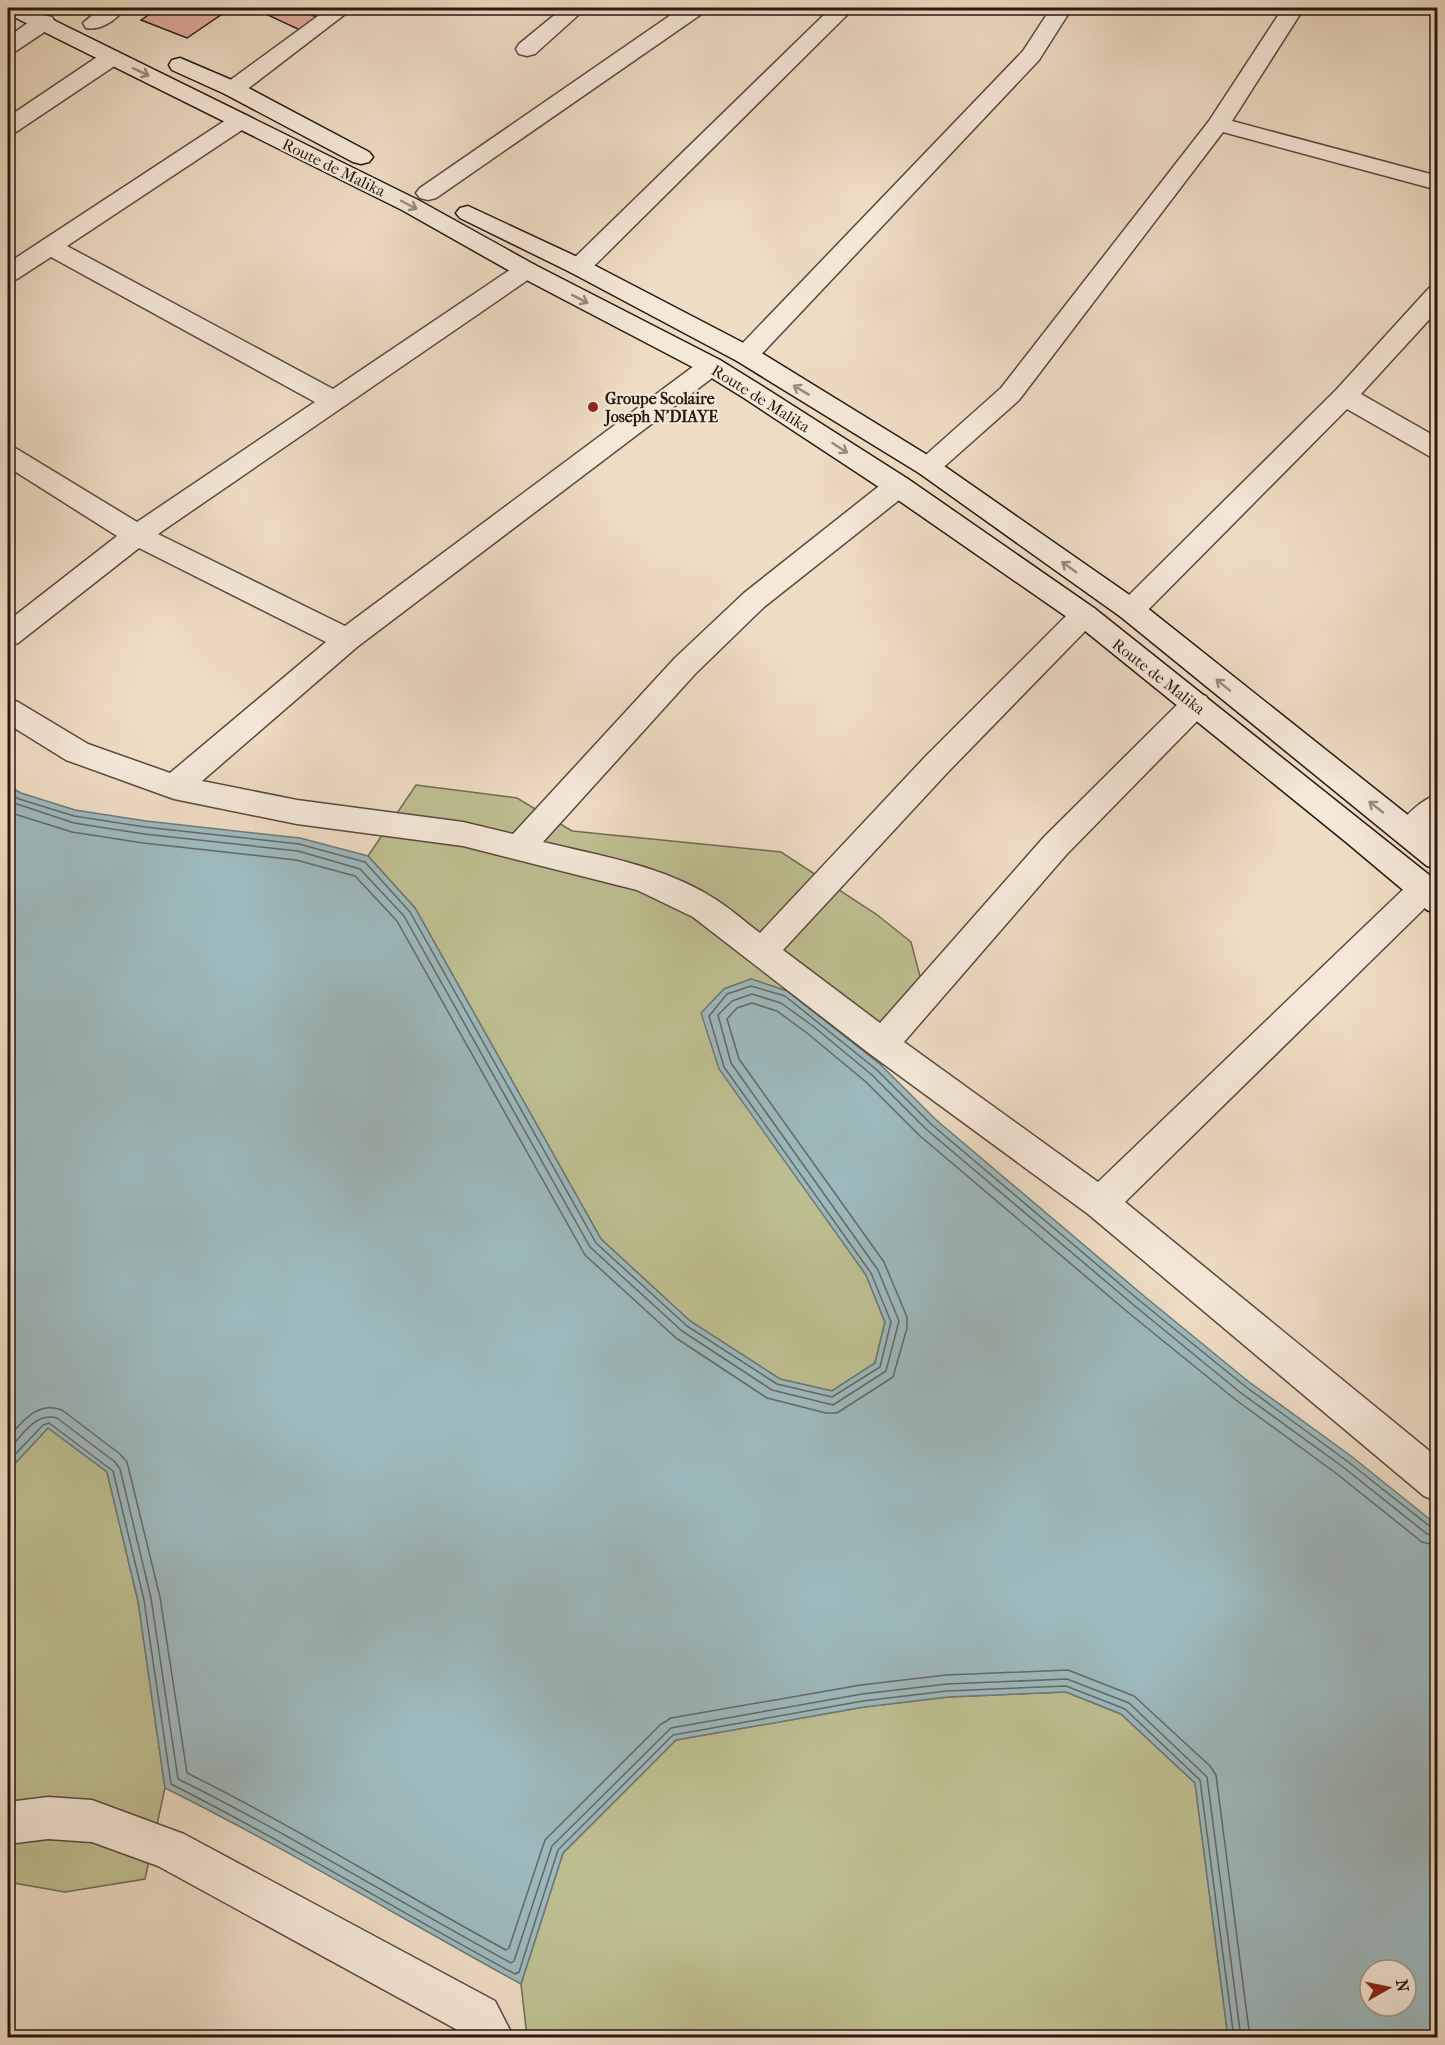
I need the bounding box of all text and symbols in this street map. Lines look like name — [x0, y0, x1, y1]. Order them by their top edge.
one-way arrow — [131, 66, 149, 78]
street label: Route de Malika — [279, 134, 389, 201]
one-way arrow — [400, 199, 417, 211]
one-way arrow — [571, 293, 589, 305]
street label: Route de Malika — [708, 361, 814, 437]
one-way arrow — [793, 384, 810, 396]
place label: Groupe Scolaire Joseph N'DIAYE — [603, 389, 718, 427]
marker: Groupe Scolaire Joseph N'DIAYE — [586, 400, 600, 414]
one-way arrow — [831, 443, 848, 455]
one-way arrow — [1061, 561, 1077, 573]
street label: Route de Malika — [1109, 634, 1209, 719]
one-way arrow — [1216, 679, 1232, 692]
one-way arrow — [1368, 800, 1384, 813]
north arrow — [1358, 1958, 1418, 2018]
text: N — [1392, 1978, 1413, 1994]

